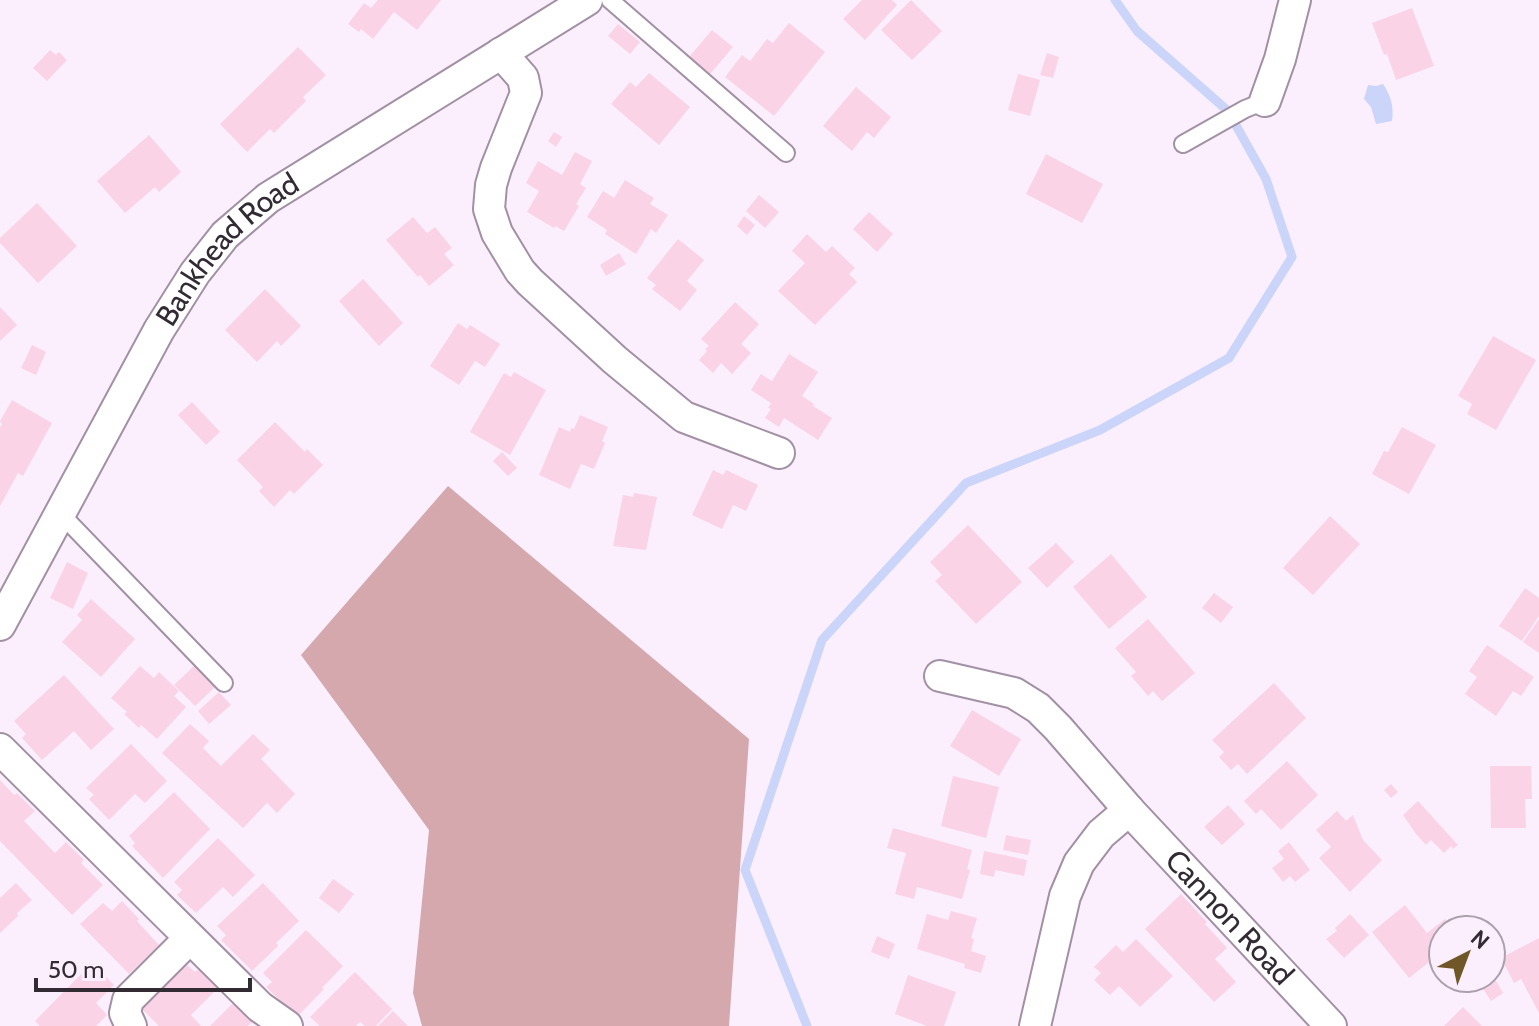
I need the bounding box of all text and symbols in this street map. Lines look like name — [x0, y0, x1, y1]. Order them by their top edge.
street label: Bankhead Road — [147, 165, 305, 333]
street label: Cannon Road — [1158, 842, 1302, 992]
north arrow — [1427, 914, 1507, 994]
text: N — [1465, 924, 1495, 955]
scale bar — [36, 942, 250, 992]
text: 50 m — [48, 955, 104, 984]

